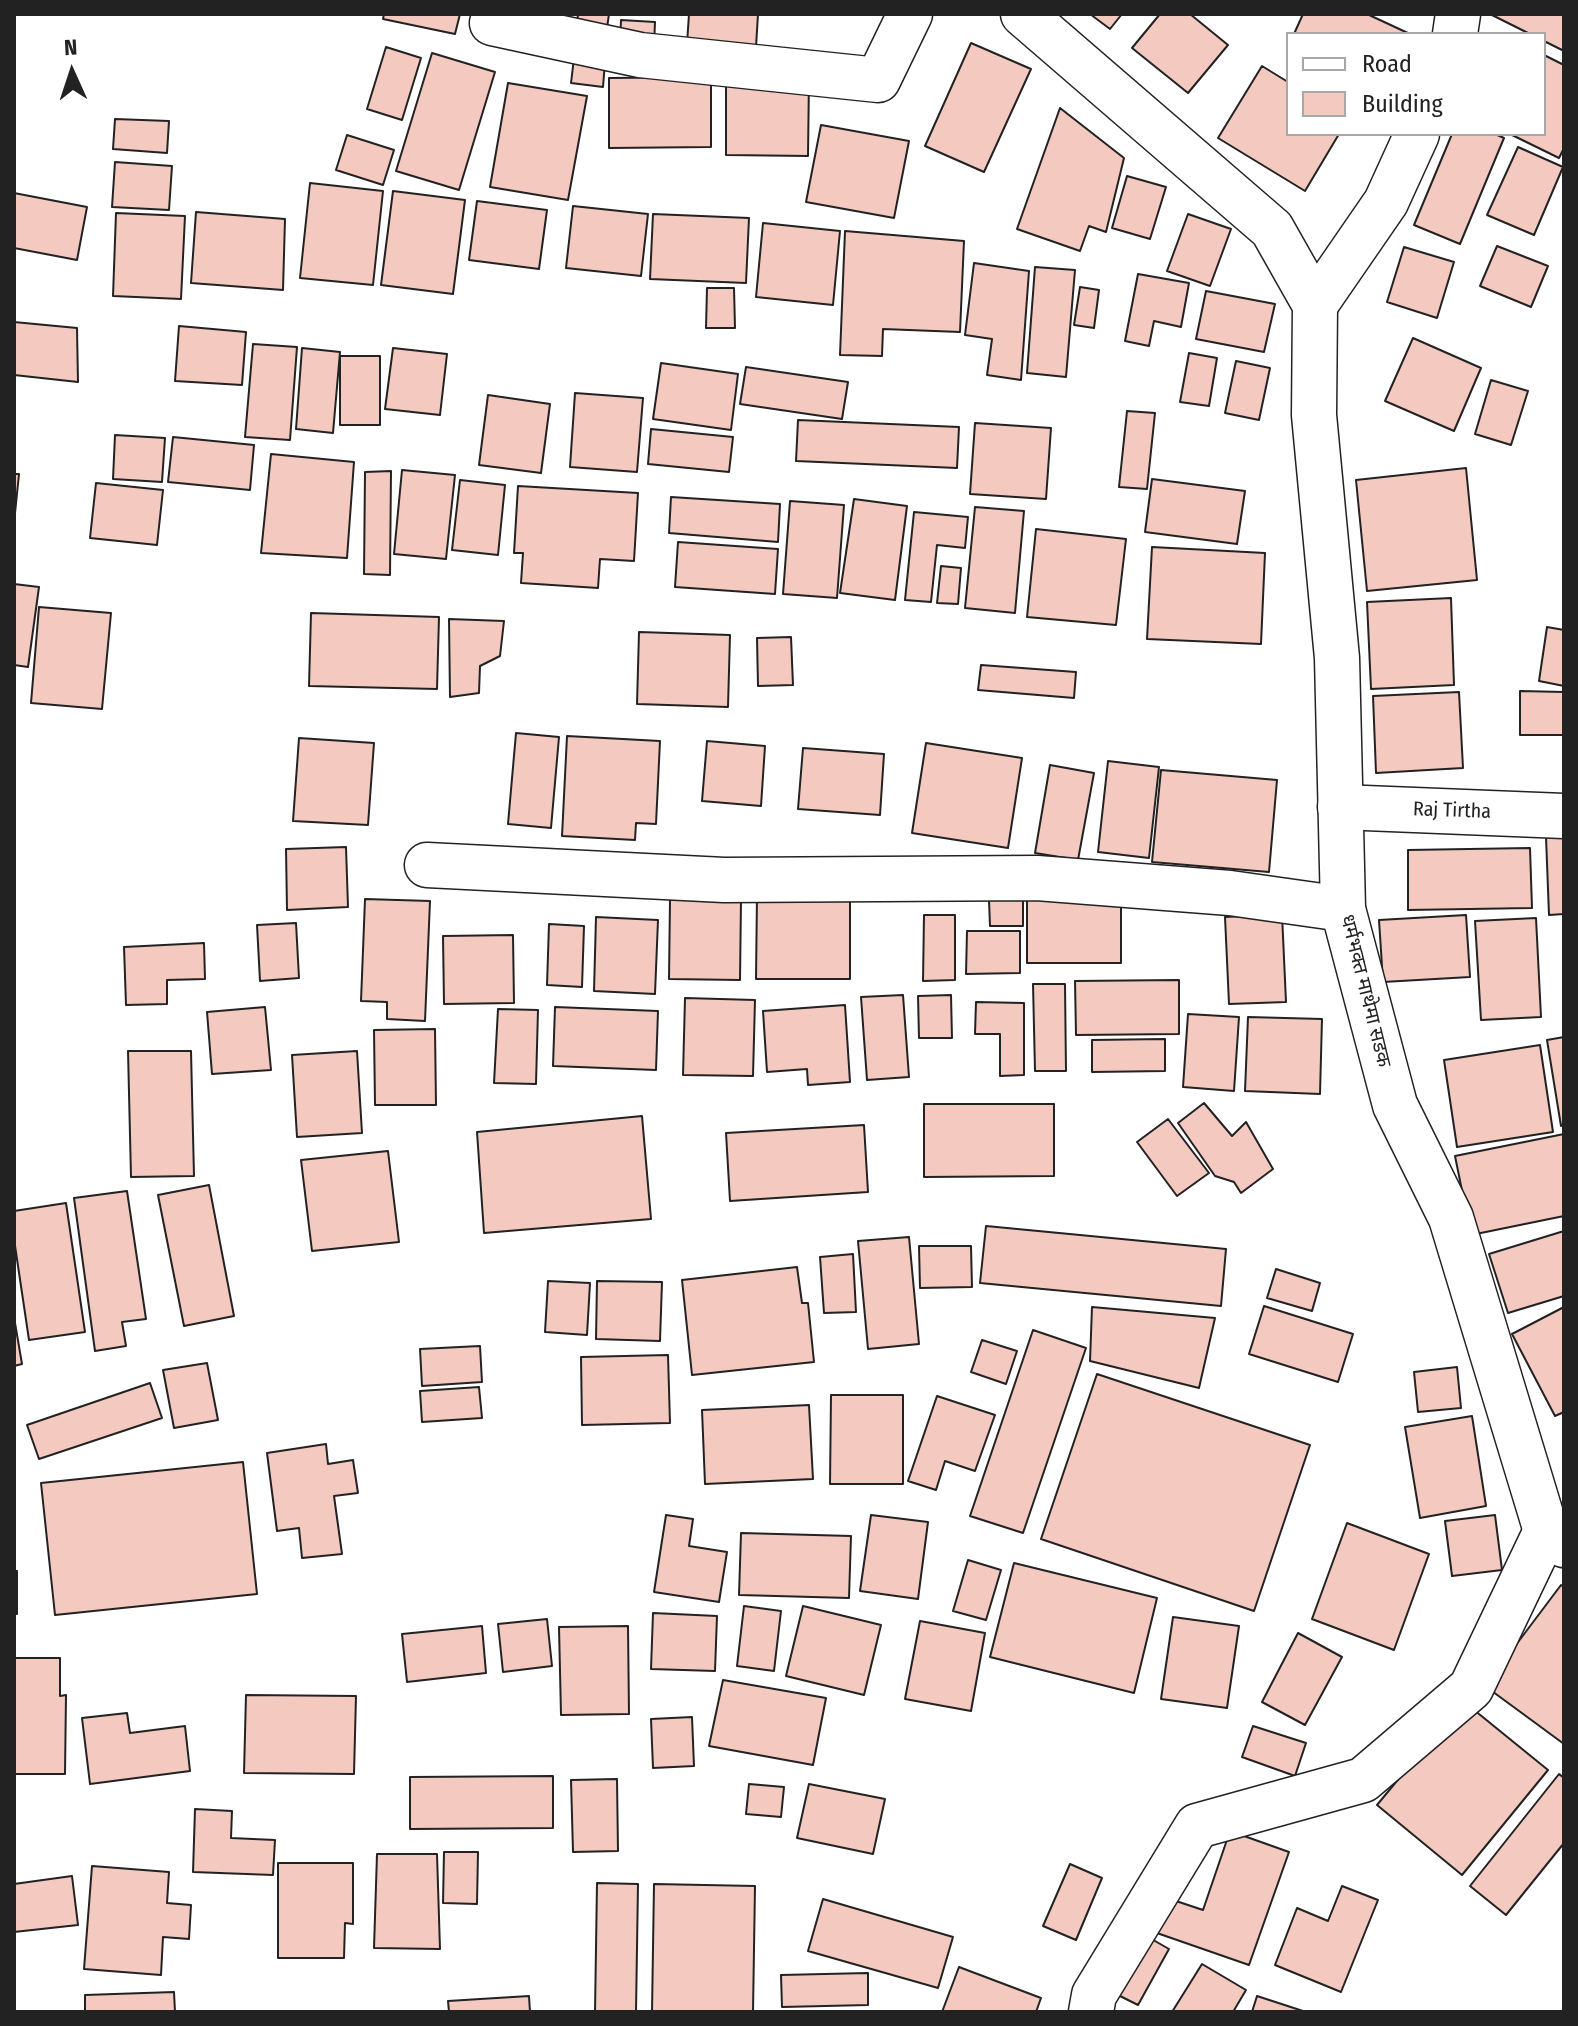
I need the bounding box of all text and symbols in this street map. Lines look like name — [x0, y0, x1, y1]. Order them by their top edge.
north arrow — [32, 32, 112, 112]
legend — [1286, 32, 1546, 136]
text: N — [63, 34, 78, 61]
text: Road — [1362, 50, 1412, 78]
text: Building — [1362, 90, 1443, 118]
street label: Raj Tirtha — [1413, 798, 1491, 824]
street label: धर्मभक्त माथेमा सडक — [1334, 912, 1396, 1070]

